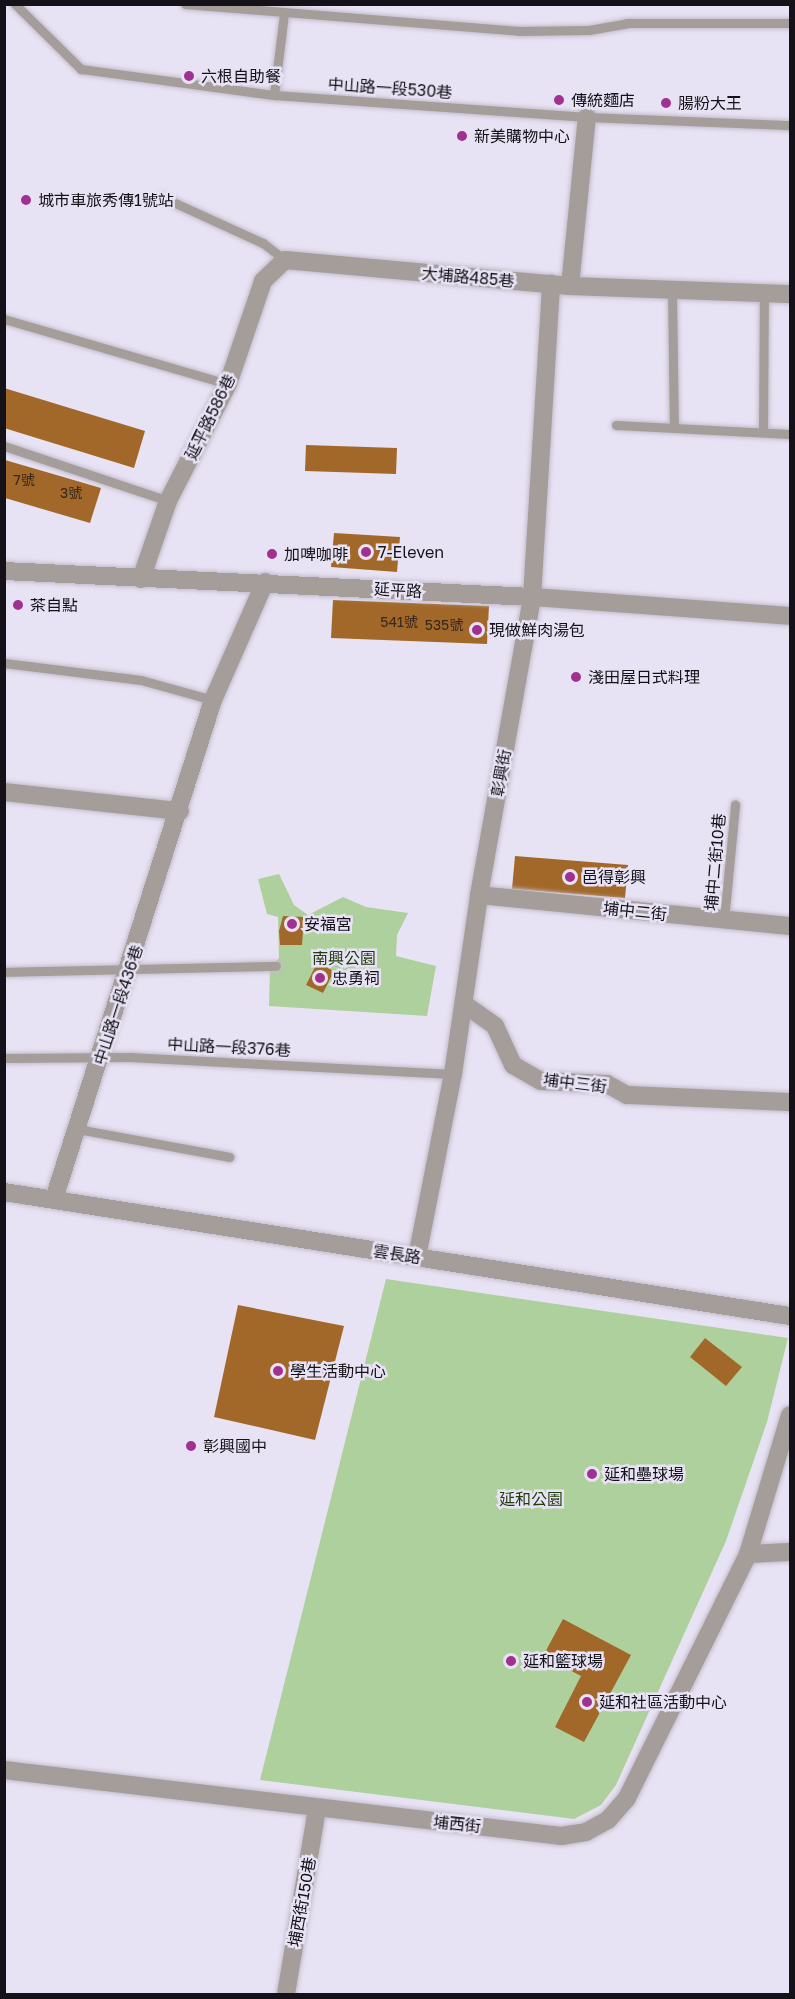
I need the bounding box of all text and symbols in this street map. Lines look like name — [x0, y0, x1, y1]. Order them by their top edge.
place label: 六根自助餐 — [201, 66, 281, 86]
marker: 六根自助餐 — [182, 69, 196, 83]
street label: 中山路一段530巷 — [327, 74, 453, 102]
place label: 傳統麵店 — [571, 90, 635, 110]
marker: 傳統麵店 — [552, 93, 566, 107]
place label: 腸粉大王 — [678, 93, 742, 113]
marker: 腸粉大王 — [659, 96, 673, 110]
place label: 新美購物中心 — [474, 126, 570, 146]
marker: 新美購物中心 — [455, 129, 469, 143]
place label: 城市車旅秀傳1號站 — [38, 190, 174, 210]
marker: 城市車旅秀傳1號站 — [19, 193, 33, 207]
street label: 大埔路485巷 — [421, 263, 515, 291]
street label: 延平路586巷 — [181, 371, 239, 463]
house number: 7號 — [13, 472, 35, 488]
house number: 3號 — [60, 485, 82, 501]
place label: 7-Eleven — [378, 542, 444, 562]
place label: 加啤咖啡 — [284, 544, 348, 564]
marker: 7-Eleven — [359, 545, 373, 559]
marker: 加啤咖啡 — [265, 547, 279, 561]
street label: 延平路 — [374, 579, 422, 601]
place label: 茶自點 — [30, 595, 78, 615]
marker: 茶自點 — [11, 598, 25, 612]
house number: 541號 — [380, 614, 418, 630]
house number: 535號 — [425, 617, 463, 633]
place label: 現做鮮肉湯包 — [489, 620, 585, 640]
marker: 現做鮮肉湯包 — [470, 623, 484, 637]
place label: 淺田屋日式料理 — [588, 667, 700, 687]
marker: 淺田屋日式料理 — [569, 670, 583, 684]
street label: 彰興街 — [487, 748, 515, 798]
street label: 埔中二街10巷 — [701, 813, 729, 911]
place label: 邑得彰興 — [582, 867, 646, 887]
marker: 邑得彰興 — [563, 870, 577, 884]
street label: 埔中二街 — [602, 898, 668, 924]
place label: 安福宮 — [304, 914, 352, 934]
marker: 安福宮 — [285, 917, 299, 931]
street label: 中山路一段436巷 — [90, 943, 146, 1067]
park label: 南興公園 — [312, 948, 376, 968]
place label: 忠勇祠 — [332, 968, 380, 988]
marker: 忠勇祠 — [313, 971, 327, 985]
street label: 中山路一段376巷 — [167, 1034, 291, 1060]
street label: 埔中三街 — [542, 1070, 608, 1096]
street label: 雲長路 — [372, 1241, 422, 1267]
place label: 學生活動中心 — [290, 1361, 386, 1381]
marker: 學生活動中心 — [271, 1364, 285, 1378]
place label: 彰興國中 — [203, 1436, 267, 1456]
marker: 彰興國中 — [184, 1439, 198, 1453]
place label: 延和壘球場 — [604, 1464, 684, 1484]
marker: 延和壘球場 — [585, 1467, 599, 1481]
park label: 延和公園 — [499, 1489, 563, 1509]
place label: 延和籃球場 — [523, 1651, 603, 1671]
marker: 延和籃球場 — [504, 1654, 518, 1668]
place label: 延和社區活動中心 — [599, 1692, 727, 1712]
marker: 延和社區活動中心 — [580, 1695, 594, 1709]
street label: 埔西街 — [432, 1812, 482, 1836]
street label: 埔西街150巷 — [285, 1856, 319, 1948]

